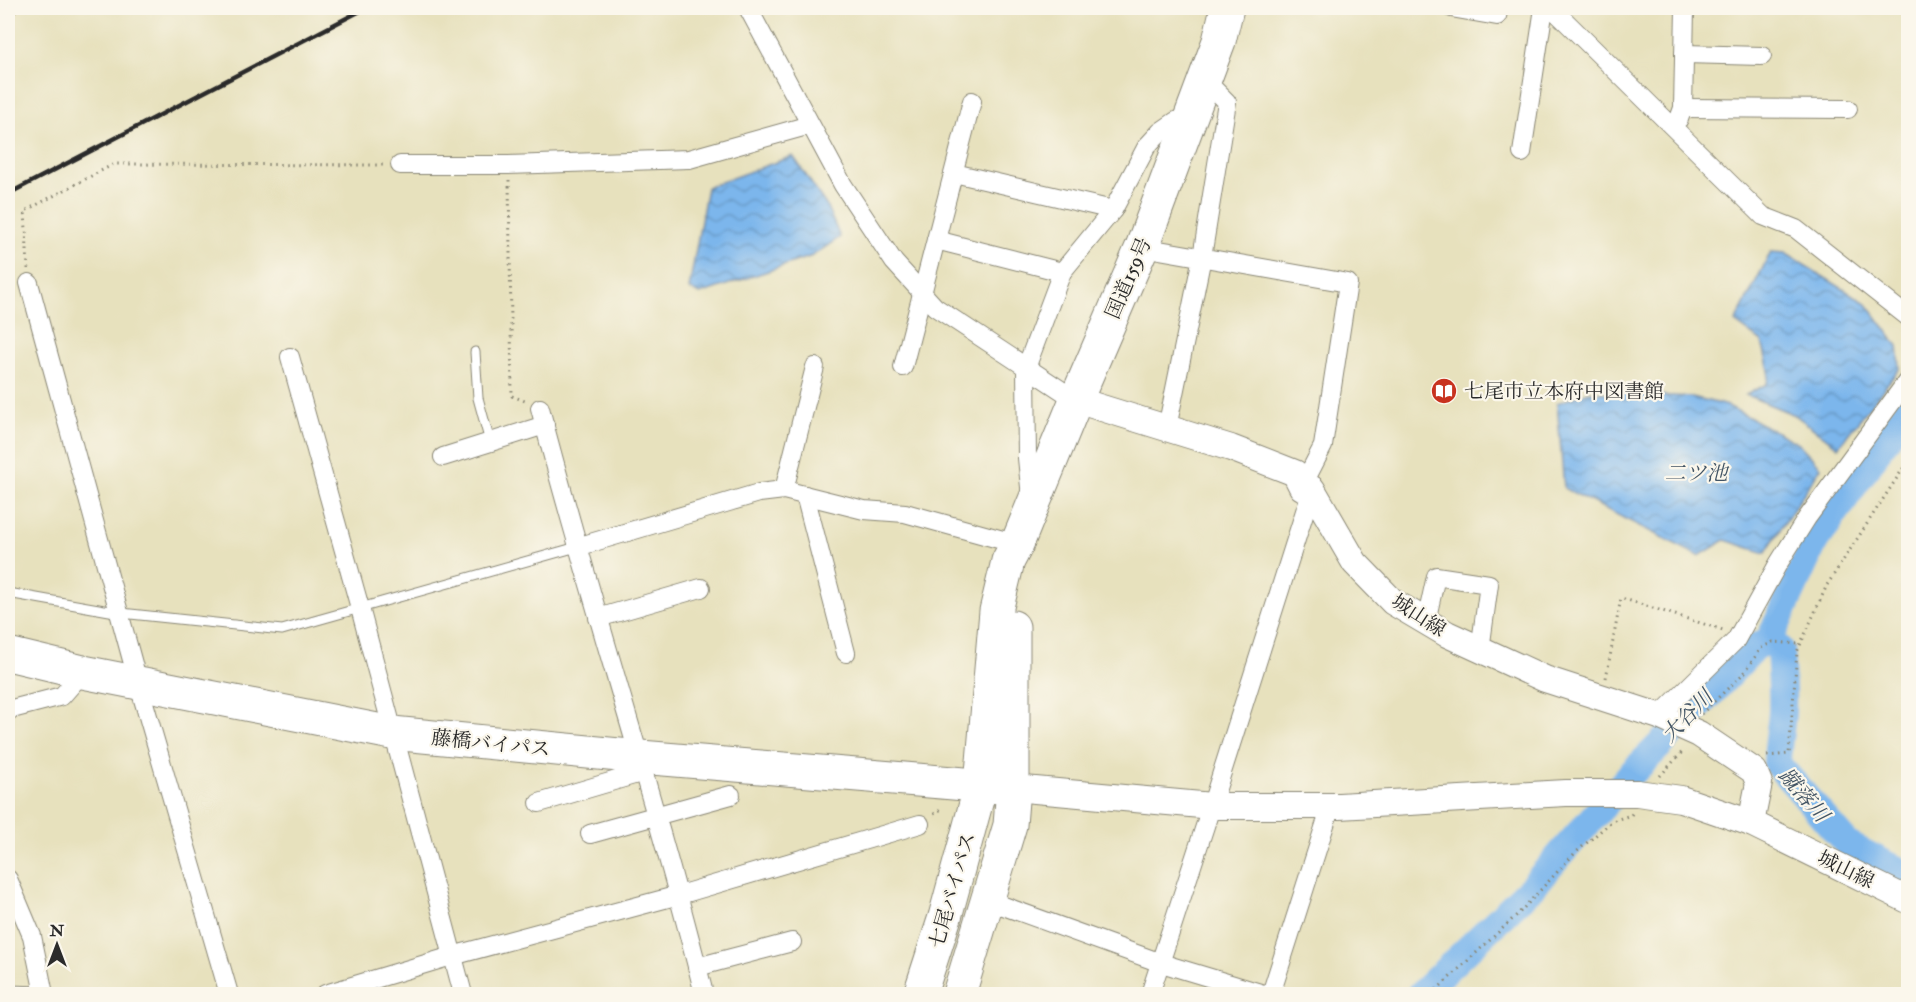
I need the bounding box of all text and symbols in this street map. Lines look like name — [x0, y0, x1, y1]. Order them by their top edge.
street label: 国道159号 — [1100, 234, 1157, 323]
library icon: 七尾市立本府中図書館 — [1429, 376, 1459, 406]
place label: 七尾市立本府中図書館 — [1464, 379, 1664, 404]
water label: 二ツ池 — [1665, 460, 1729, 487]
street label: 城山線 — [1387, 589, 1451, 642]
water label: 大谷川 — [1656, 683, 1720, 748]
street label: 藤橋バイパス — [430, 725, 552, 762]
water label: 蹴落川 — [1773, 763, 1836, 829]
street label: 七尾バイパス — [924, 829, 981, 951]
street label: 城山線 — [1813, 845, 1878, 894]
north arrow — [27, 915, 87, 975]
text: N — [49, 921, 65, 941]

